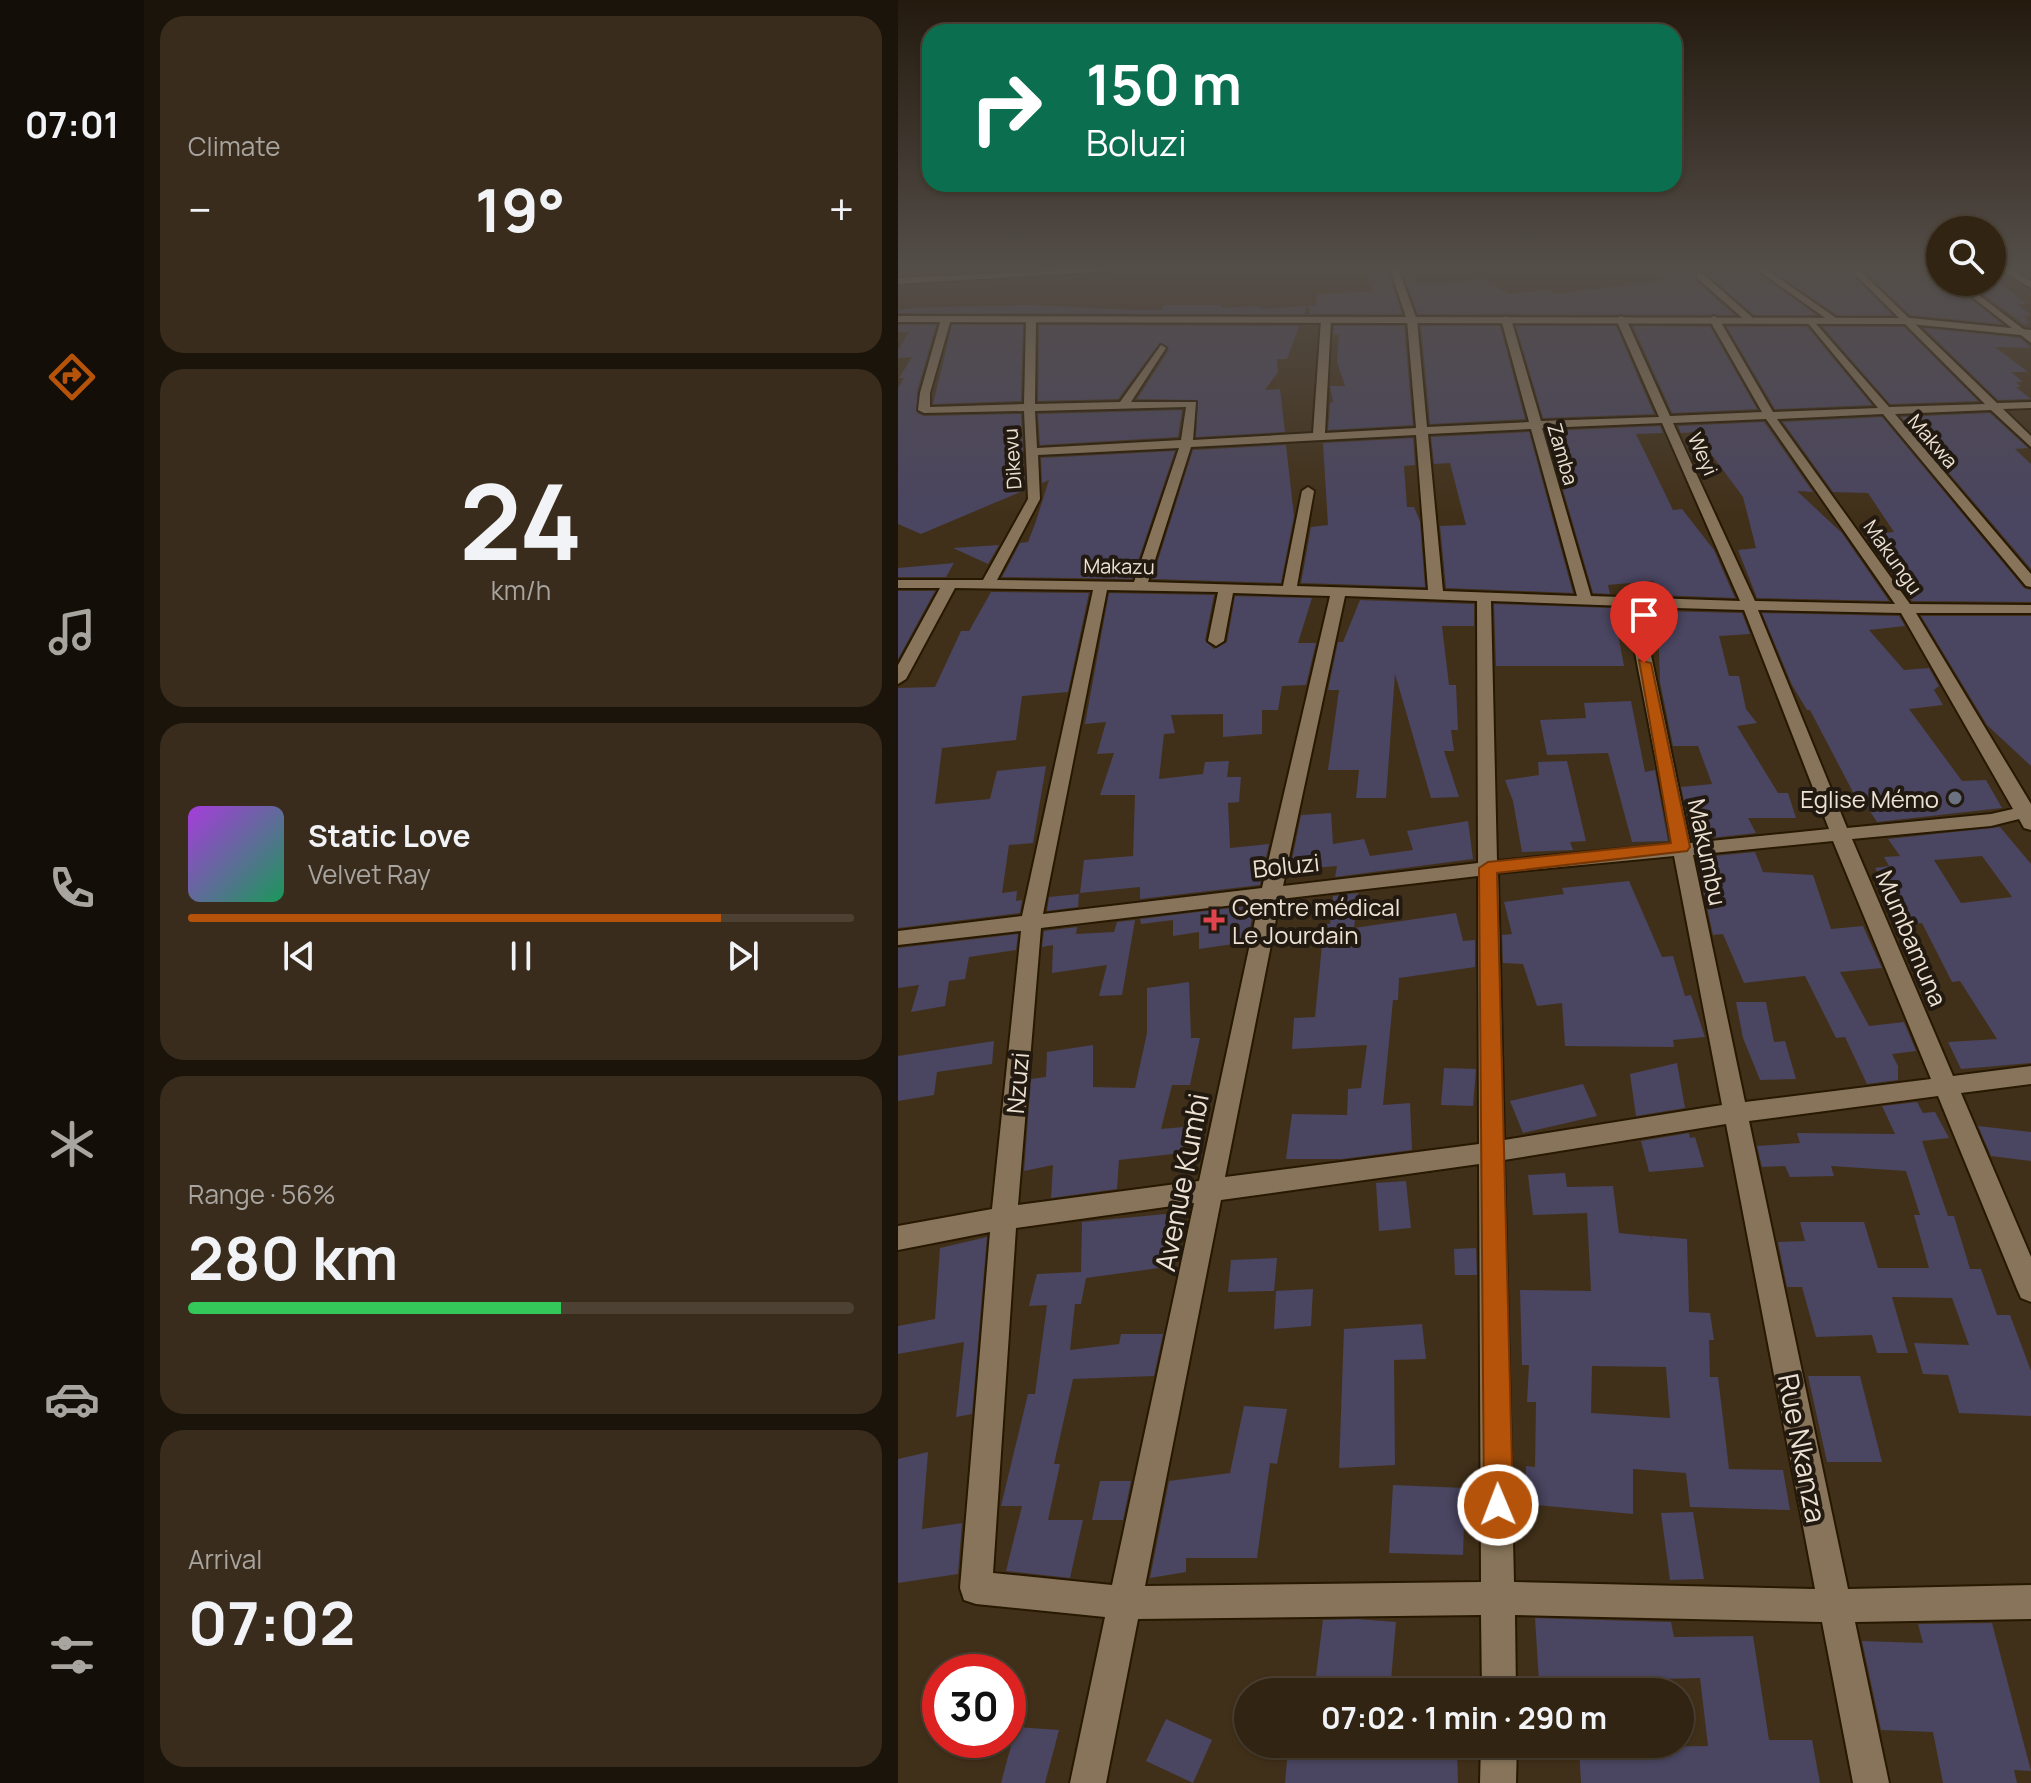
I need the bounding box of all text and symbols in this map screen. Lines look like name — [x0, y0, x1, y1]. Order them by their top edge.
text: 150 m — [1086, 45, 1242, 122]
icon: right — [954, 56, 1058, 160]
text: 07:01 — [25, 100, 119, 149]
text: Boluzi — [1086, 118, 1187, 167]
text: Climate — [188, 128, 280, 164]
text: 19° — [475, 168, 565, 250]
text: − — [188, 179, 212, 239]
text: + — [829, 179, 854, 239]
map controls — [1926, 216, 2006, 296]
button: search — [1926, 216, 2006, 296]
icon: directions — [44, 349, 100, 405]
street label: Makwa — [1902, 408, 1964, 474]
street label: Zamba — [1541, 420, 1585, 488]
street label: Dikevu — [996, 428, 1028, 490]
street label: Weyi — [1682, 428, 1724, 480]
text: 24 — [459, 449, 583, 591]
street label: Makungu — [1857, 514, 1929, 600]
street label: Makazu — [1083, 552, 1155, 580]
text: km/h — [491, 572, 551, 608]
pin — [1610, 581, 1678, 663]
icon: arrive — [1622, 593, 1666, 637]
icon: music — [44, 604, 100, 660]
place label: Eglise Mémo — [1800, 782, 1939, 815]
marker: Eglise Mémo — [1946, 789, 1964, 807]
street label: Makumbu — [1681, 796, 1735, 908]
text: Static Love — [308, 815, 471, 856]
street label: Boluzi — [1251, 845, 1321, 885]
text: Velvet Ray — [308, 856, 431, 892]
icon: phone — [44, 860, 100, 916]
street label: Mumbamuna — [1869, 865, 1955, 1011]
place label: Centre médical Le Jourdain — [1232, 890, 1400, 951]
marker: Centre médical Le Jourdain — [1203, 909, 1225, 931]
icon: previous — [277, 934, 321, 978]
icon: pause — [499, 934, 543, 978]
icon: next — [721, 934, 765, 978]
street label: Nzuzi — [998, 1051, 1036, 1115]
street label: Avenue Kumbi — [1145, 1090, 1217, 1274]
icon: climate — [44, 1116, 100, 1172]
text: Range · 56% — [188, 1176, 336, 1212]
text: 280 km — [188, 1216, 398, 1298]
street label: Rue Nkanza — [1770, 1370, 1836, 1526]
icon: car — [44, 1371, 100, 1427]
position arrow — [1456, 1463, 1540, 1547]
text: Arrival — [188, 1541, 262, 1577]
text: 07:02 — [188, 1581, 355, 1663]
icon: filters — [44, 1627, 100, 1683]
speed limit sign: 30 — [922, 1654, 1026, 1758]
text: 07:02 · 1 min · 290 m — [1321, 1697, 1607, 1738]

